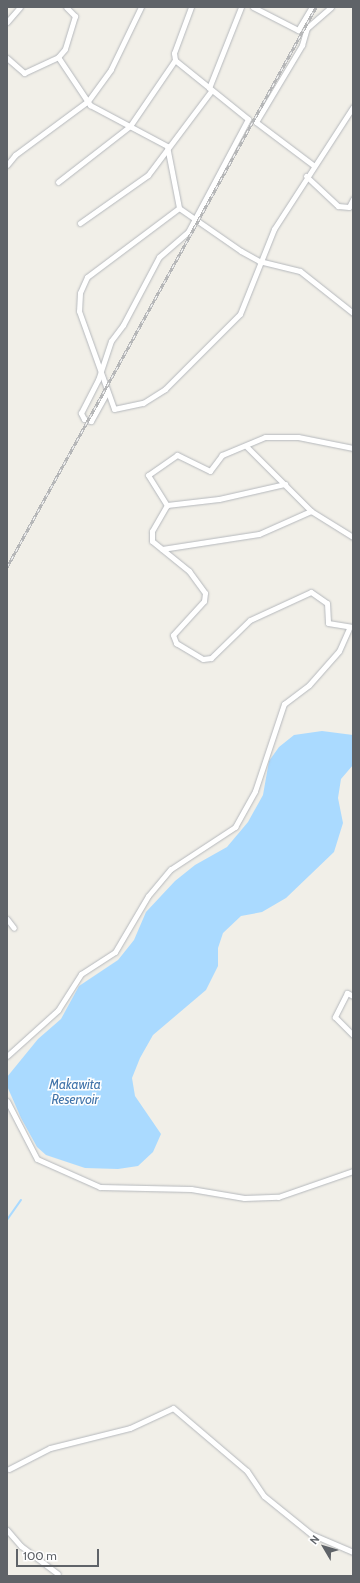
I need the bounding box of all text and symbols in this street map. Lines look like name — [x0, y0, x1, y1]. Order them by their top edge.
water label: Makawita Reservoir — [49, 1077, 101, 1108]
north arrow — [304, 1527, 344, 1567]
text: N — [307, 1532, 322, 1547]
scale bar — [18, 1541, 101, 1567]
text: 100 m — [23, 1548, 57, 1563]

